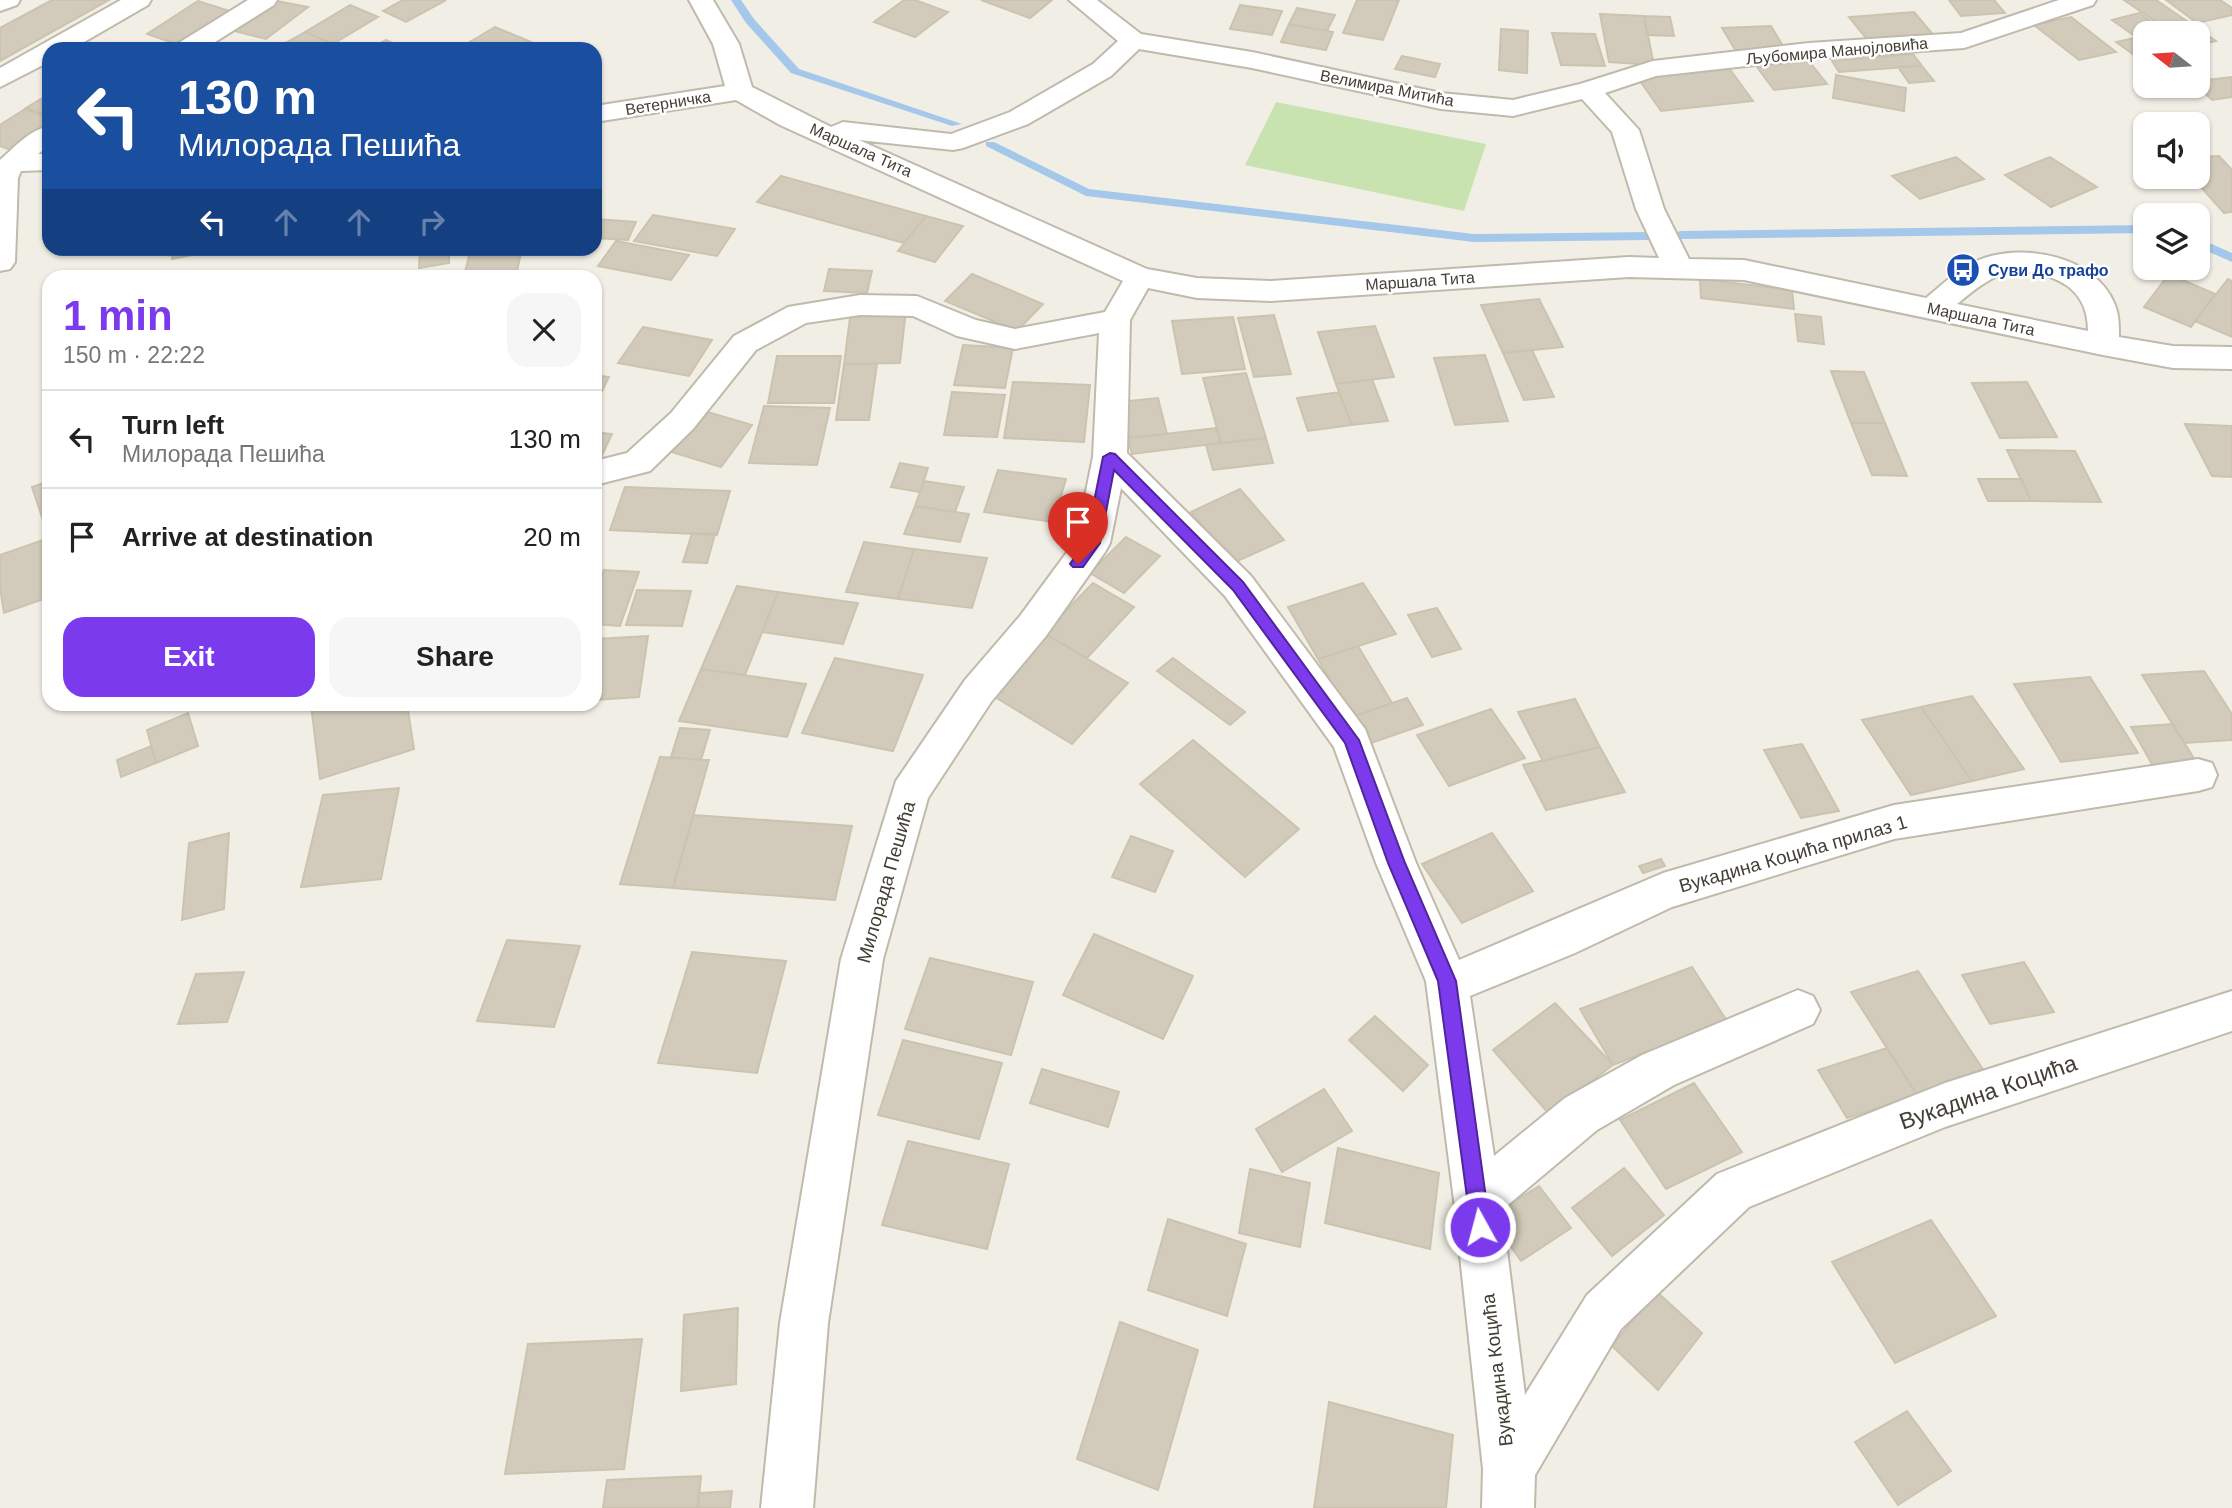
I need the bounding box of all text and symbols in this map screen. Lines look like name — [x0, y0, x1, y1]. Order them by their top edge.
north arrow — [2133, 21, 2210, 98]
map controls — [2133, 21, 2210, 280]
street label: Љубомира Манојловића — [1745, 35, 1929, 67]
street label: Велимира Митића — [1319, 67, 1455, 109]
icon: left — [63, 70, 154, 161]
text: 130 m — [178, 70, 317, 124]
street label: Ветерничка — [624, 88, 712, 118]
button: sound — [2133, 112, 2210, 189]
street label: Маршала Тита — [807, 120, 915, 180]
text: Милорада Пешића — [178, 127, 460, 163]
icon: left — [194, 203, 232, 241]
icon: ahead — [267, 203, 305, 241]
icon: ahead — [340, 203, 378, 241]
icon: right — [413, 203, 451, 241]
button: layers — [2133, 203, 2210, 280]
bus stop icon: Суви До трафо — [1944, 251, 1982, 289]
place label: Суви До трафо — [1988, 262, 2109, 279]
street label: Маршала Тита — [1365, 269, 1475, 293]
text: 1 min — [63, 292, 173, 339]
button: close — [507, 293, 581, 367]
street label: Маршала Тита — [1926, 299, 2037, 339]
text: 150 m · 22:22 — [63, 342, 205, 368]
text: Turn left — [122, 410, 224, 440]
icon: left — [63, 420, 101, 458]
text: 130 m — [509, 424, 581, 454]
text: Милорада Пешића — [122, 441, 325, 467]
pin — [1048, 492, 1108, 564]
icon: arrive — [1059, 503, 1097, 541]
icon: arrive — [63, 518, 101, 556]
text: Arrive at destination — [122, 522, 373, 552]
text: 20 m — [523, 522, 581, 552]
button: Exit — [63, 617, 315, 697]
button: Share — [329, 617, 581, 697]
street label: Милорада Пешића — [853, 798, 919, 965]
street label: Вукадина Коцића прилаз 1 — [1677, 811, 1909, 897]
street label: Вукадина Коцића — [1896, 1049, 2080, 1135]
position arrow — [1443, 1190, 1517, 1264]
street label: Вукадина Коцића — [1477, 1292, 1517, 1447]

